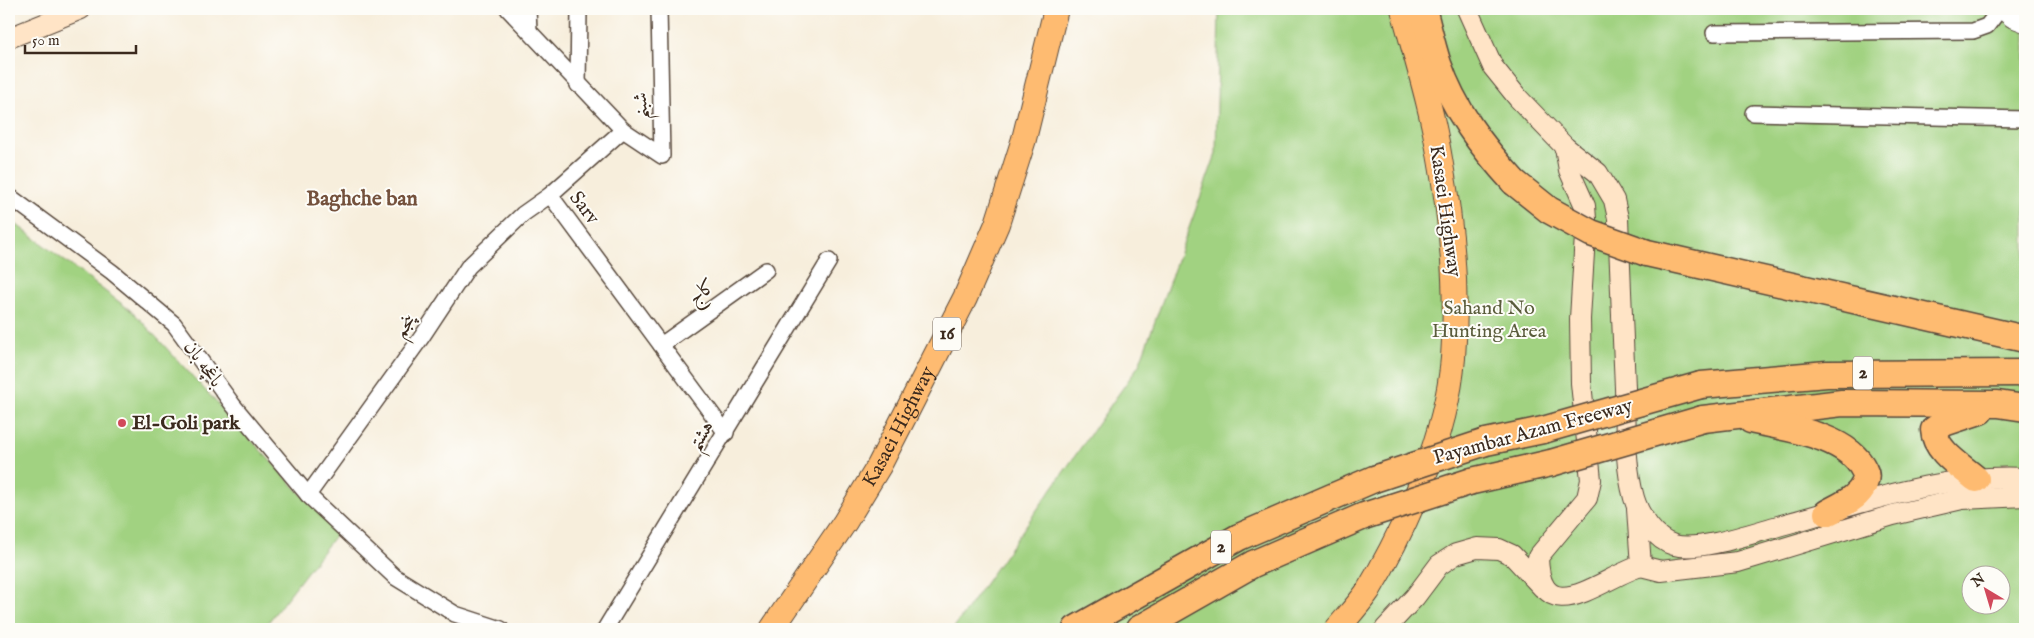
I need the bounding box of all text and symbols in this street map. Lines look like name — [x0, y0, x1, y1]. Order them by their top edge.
scale bar — [25, 22, 136, 54]
text: 50 m — [32, 31, 60, 50]
street label: شبنم — [628, 92, 660, 120]
street label: Kasaei Highway — [1423, 144, 1467, 279]
district label: Baghche ban — [306, 186, 418, 213]
street label: Sarv — [563, 186, 605, 230]
street label: کاج — [683, 273, 723, 314]
park label: Sahand No Hunting Area — [1432, 296, 1547, 344]
street label: پنجم — [388, 308, 427, 346]
road number: 16 — [933, 318, 961, 350]
street label: باغچه بان — [178, 336, 228, 392]
road number: 2 — [1853, 356, 1873, 389]
street label: Kasaei Highway — [857, 362, 941, 492]
street label: Payambar Azam Freeway — [1431, 393, 1636, 471]
place label: El-Goli park — [132, 411, 241, 436]
street label: هشتم — [682, 416, 725, 459]
marker: El-Goli park — [116, 417, 128, 429]
road number: 2 — [1211, 530, 1231, 564]
north arrow — [1962, 566, 2012, 616]
text: N — [1968, 570, 1989, 592]

